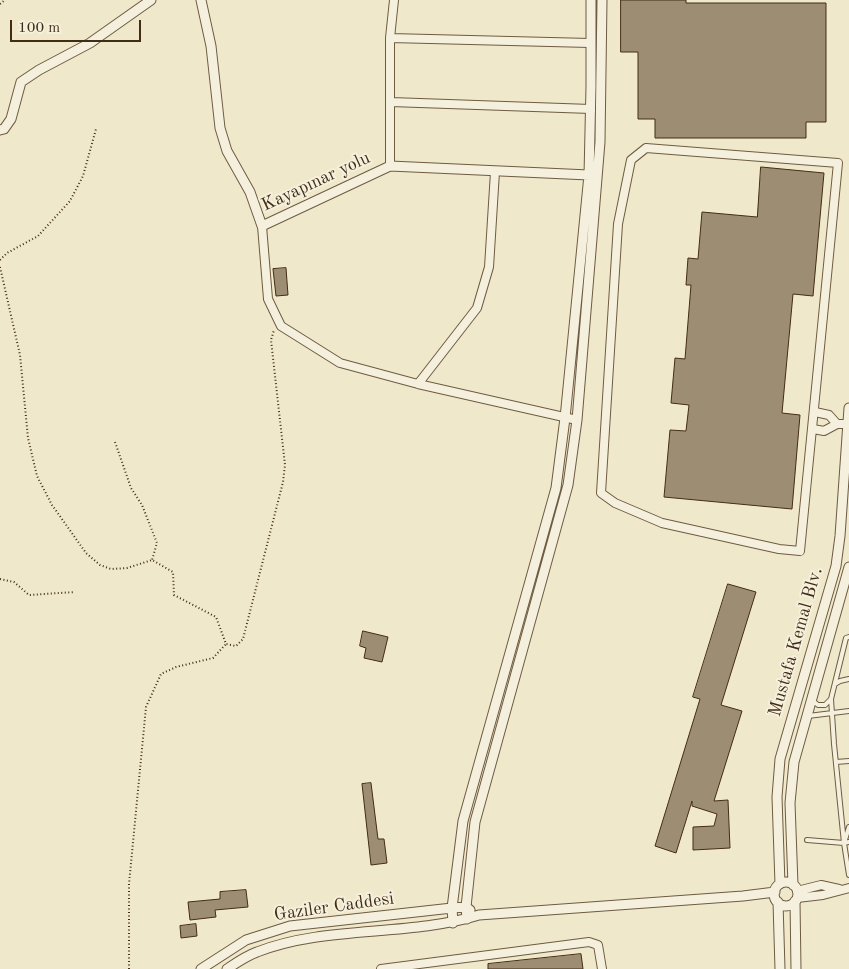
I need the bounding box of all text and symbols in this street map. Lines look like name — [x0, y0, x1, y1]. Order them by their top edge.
scale bar — [12, 10, 144, 42]
text: 100 m — [18, 21, 60, 36]
street label: Kayapınar yolu — [258, 147, 374, 217]
street label: Mustafa Kemal Blv. — [764, 565, 828, 719]
street label: Gaziler Caddesi — [273, 888, 395, 926]

